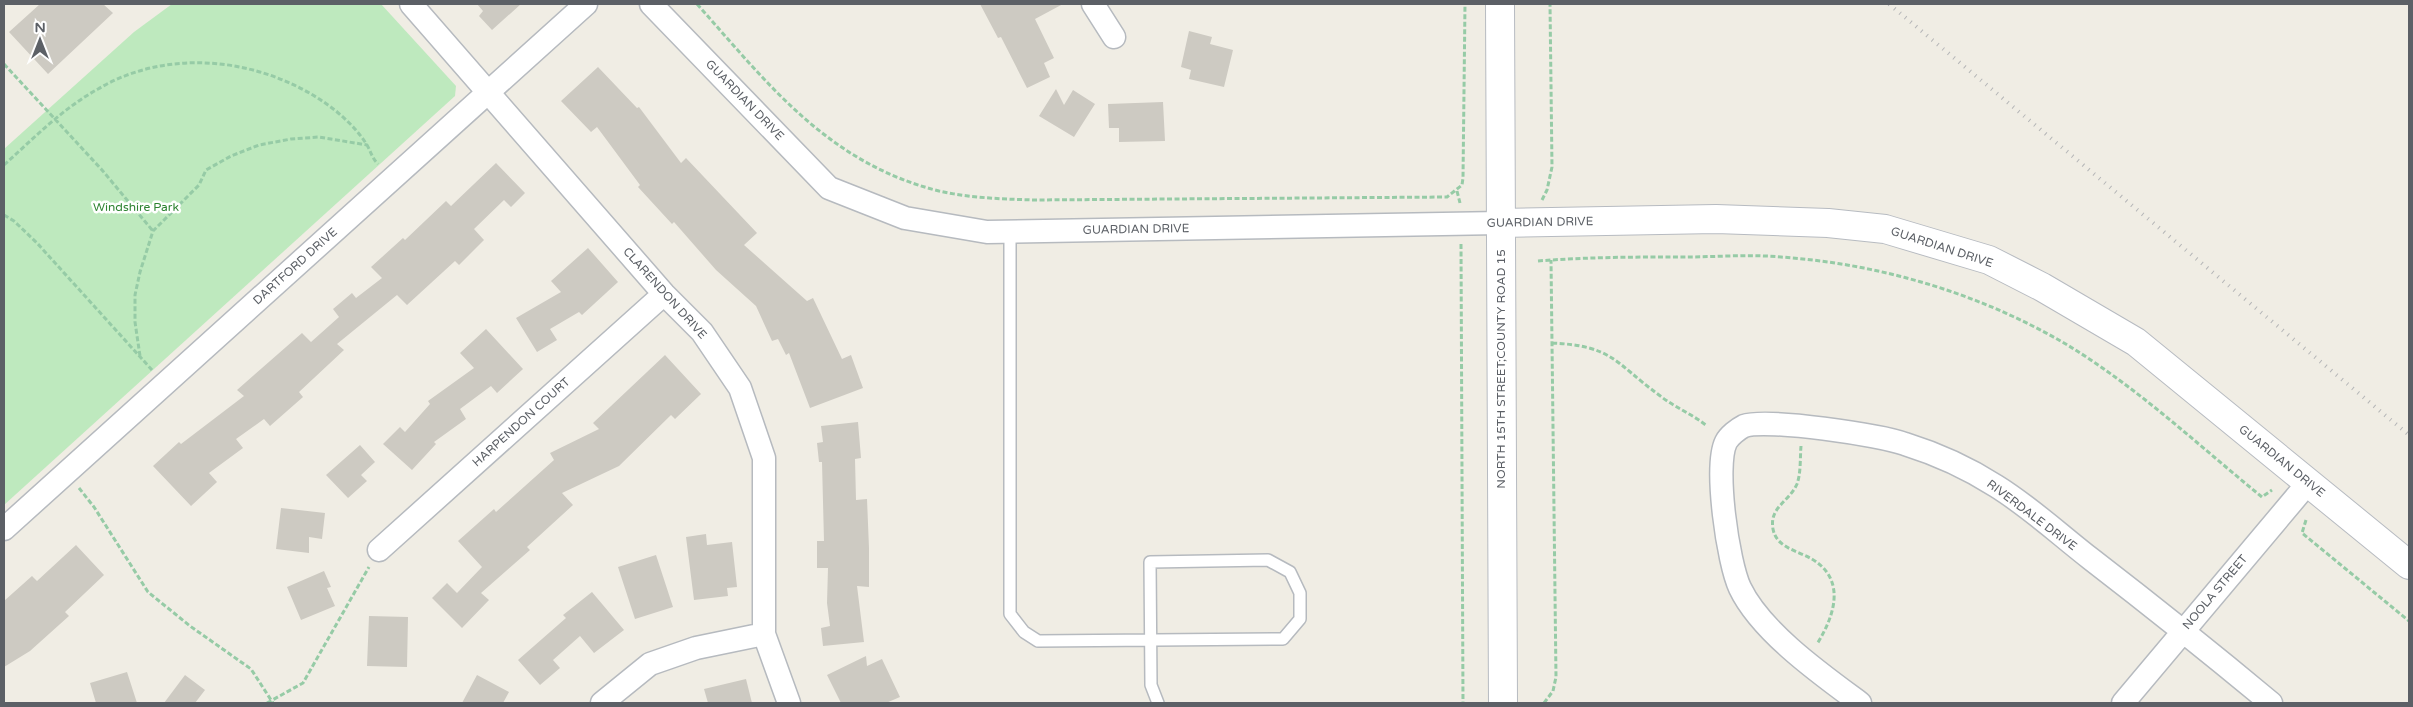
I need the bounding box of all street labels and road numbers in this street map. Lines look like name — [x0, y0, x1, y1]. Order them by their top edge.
street label: GUARDIAN DRIVE — [703, 57, 787, 143]
street label: GUARDIAN DRIVE — [1487, 214, 1594, 230]
street label: GUARDIAN DRIVE — [1083, 221, 1190, 237]
street label: DARTFORD DRIVE — [250, 224, 340, 307]
street label: GUARDIAN DRIVE — [1889, 224, 1995, 270]
street label: CLARENDON DRIVE — [620, 244, 710, 342]
street label: NORTH 15TH STREET;COUNTY ROAD 15 — [1494, 249, 1508, 489]
street label: HARPENDON COURT — [469, 374, 573, 469]
street label: GUARDIAN DRIVE — [2236, 422, 2328, 500]
street label: RIVERDALE DRIVE — [1984, 477, 2080, 554]
street label: NOOLA STREET — [2180, 551, 2251, 632]

